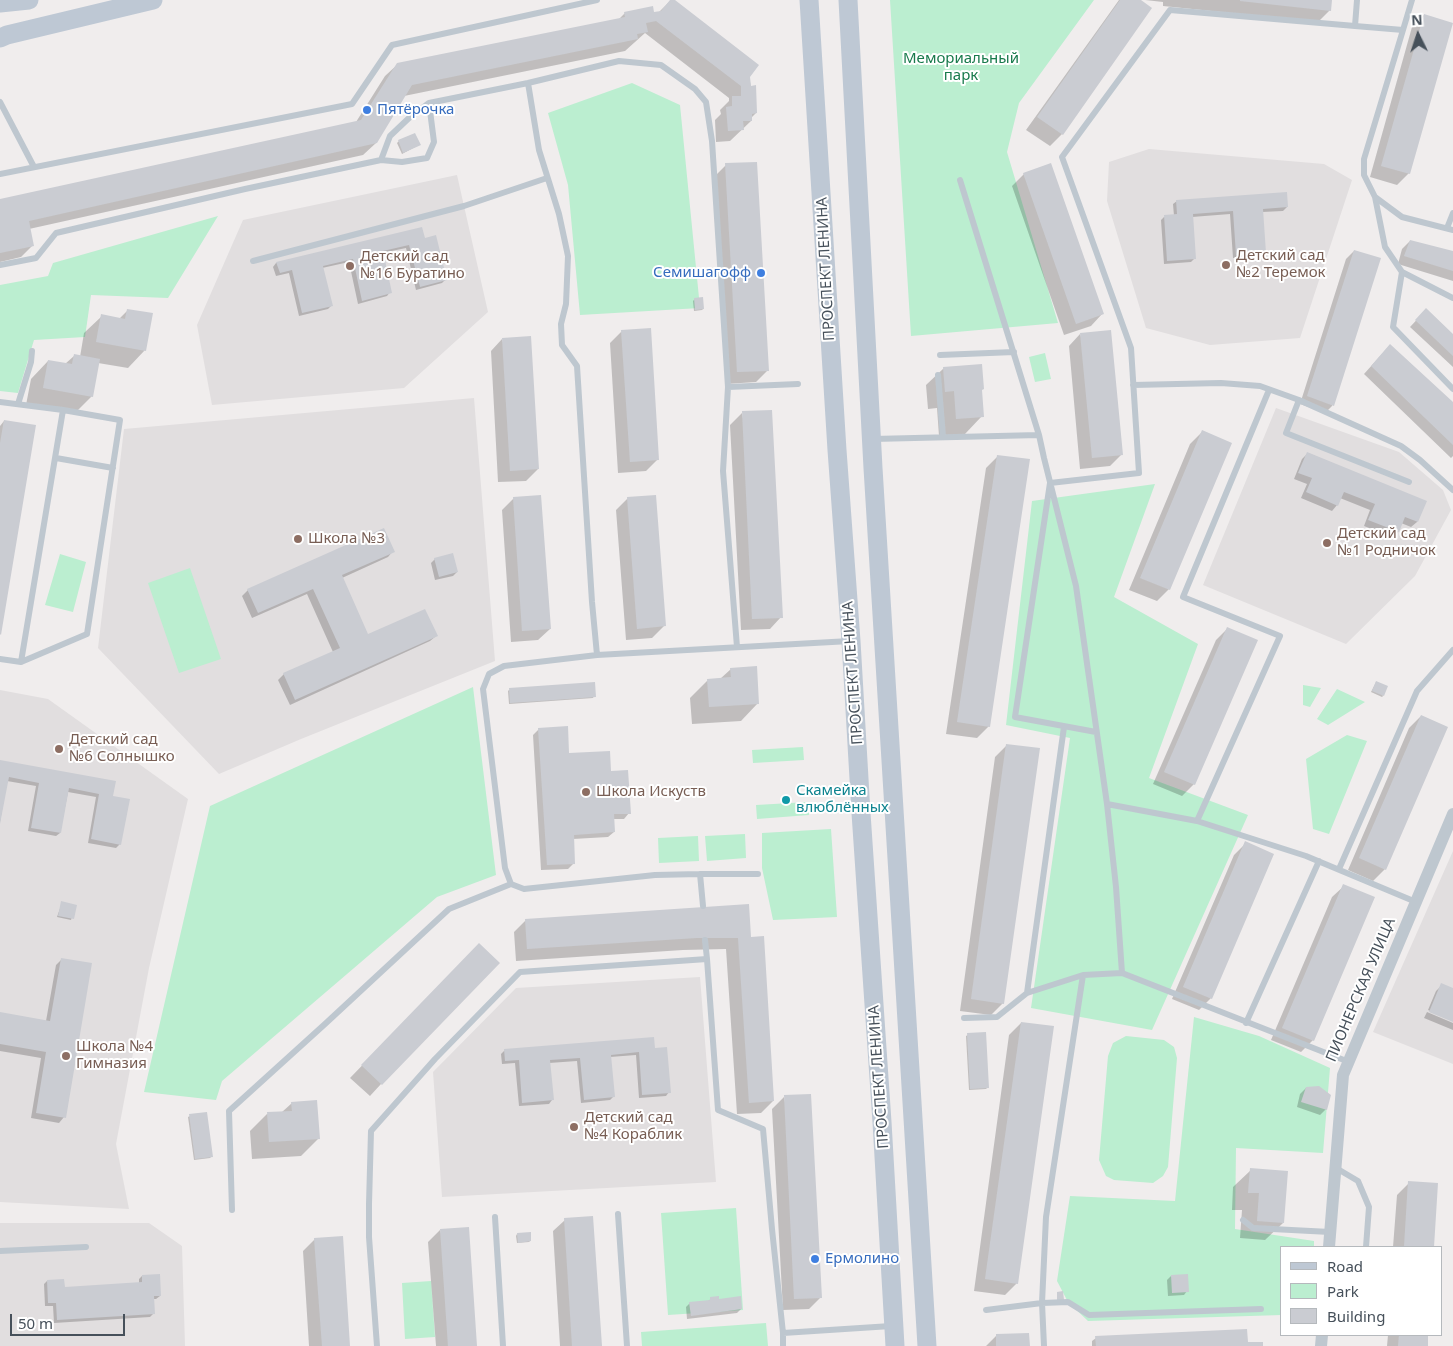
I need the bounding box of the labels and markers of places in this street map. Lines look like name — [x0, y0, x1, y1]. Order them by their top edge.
place label: Пятёрочка — [377, 101, 454, 119]
marker: Пятёрочка — [361, 104, 373, 116]
place label: Детский сад №2 Теремок — [1236, 247, 1326, 282]
place label: Детский сад №16 Буратино — [360, 248, 465, 283]
marker: Детский сад №2 Теремок — [1220, 259, 1232, 271]
marker: Детский сад №16 Буратино — [344, 260, 356, 272]
place label: Семишагофф — [653, 264, 751, 282]
marker: Семишагофф — [755, 267, 767, 279]
place label: Детский сад №1 Родничок — [1337, 525, 1436, 560]
place label: Школа №3 — [308, 530, 385, 548]
marker: Школа №3 — [292, 533, 304, 545]
marker: Детский сад №1 Родничок — [1321, 537, 1333, 549]
place label: Детский сад №6 Солнышко — [69, 731, 175, 766]
marker: Детский сад №6 Солнышко — [53, 743, 65, 755]
place label: Скамейка влюблённых — [796, 782, 889, 817]
place label: Школа Искуств — [596, 783, 706, 801]
marker: Школа Искуств — [580, 786, 592, 798]
marker: Скамейка влюблённых — [780, 794, 792, 806]
place label: Школа №4 Гимназия — [76, 1038, 153, 1073]
marker: Школа №4 Гимназия — [60, 1050, 72, 1062]
place label: Детский сад №4 Кораблик — [584, 1109, 682, 1144]
marker: Детский сад №4 Кораблик — [568, 1121, 580, 1133]
place label: Ермолино — [825, 1250, 899, 1268]
marker: Ермолино — [809, 1253, 821, 1265]

